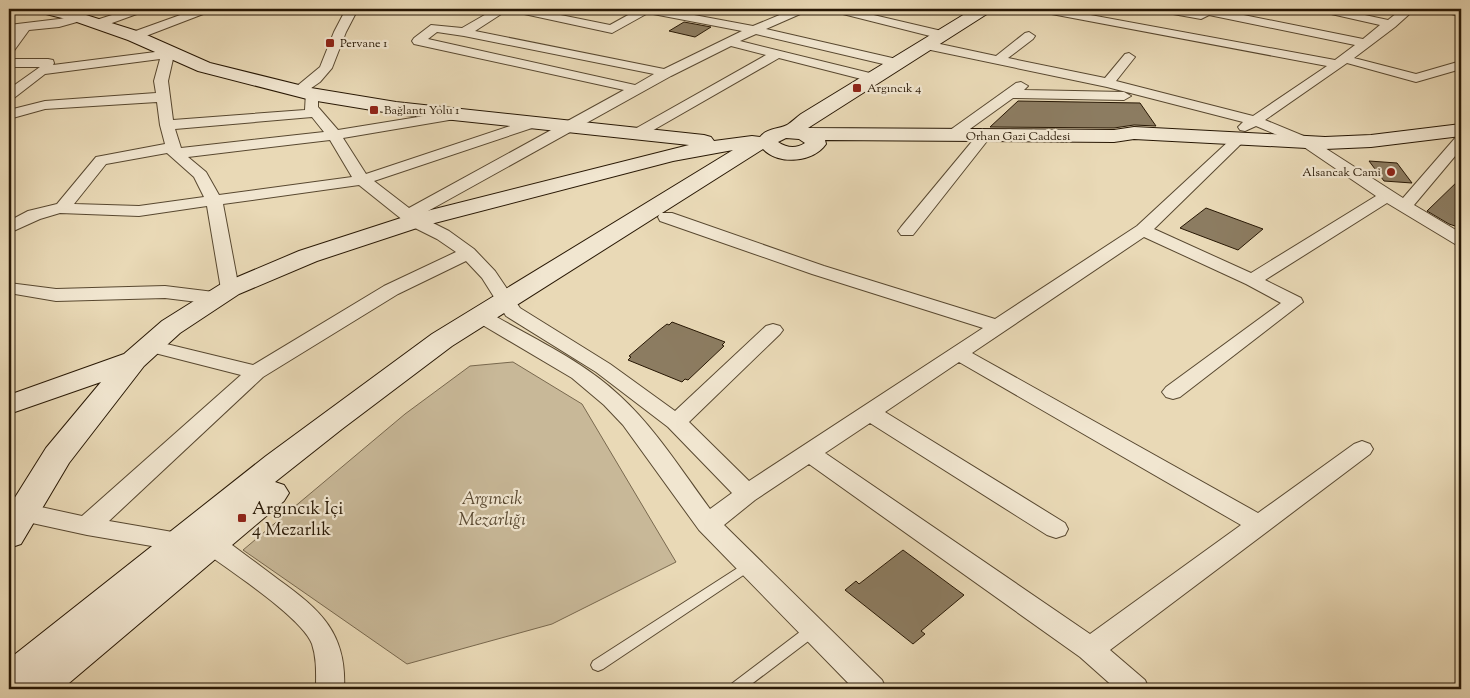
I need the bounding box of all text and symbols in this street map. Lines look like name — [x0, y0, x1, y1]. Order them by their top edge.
place label: Pervane 1 — [340, 35, 387, 53]
marker: Pervane 1 — [324, 37, 336, 49]
place label: Argıncık 4 — [867, 80, 921, 98]
marker: Argıncık 4 — [851, 82, 863, 94]
place label: Bağlantı Yolu 1 — [384, 102, 459, 120]
marker: Bağlantı Yolu 1 — [368, 104, 380, 116]
street label: Orhan Gazi Caddesi — [966, 128, 1071, 146]
place label: Alsancak Cami — [1302, 164, 1382, 182]
marker: Alsancak Cami — [1385, 166, 1397, 178]
park label: Argıncık Mezarlığı — [458, 487, 526, 534]
place label: Argıncık İçi 4 Mezarlık — [252, 497, 343, 544]
marker: Argıncık İçi 4 Mezarlık — [236, 512, 248, 524]

